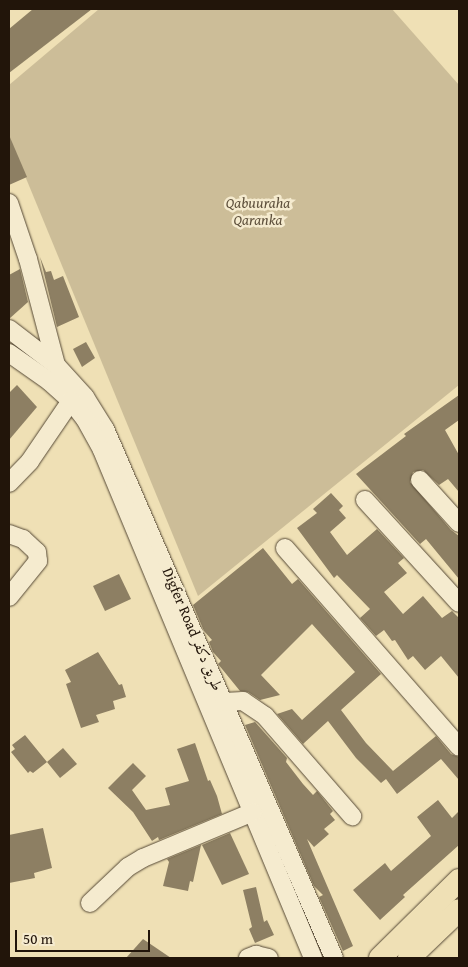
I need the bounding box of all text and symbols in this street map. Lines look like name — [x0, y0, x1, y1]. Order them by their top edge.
park label: Qabuuraha Qaranka — [226, 193, 290, 228]
street label: Digfer Road طريق دكفر — [159, 565, 227, 693]
scale bar — [18, 920, 152, 952]
text: 50 m — [23, 928, 53, 949]

